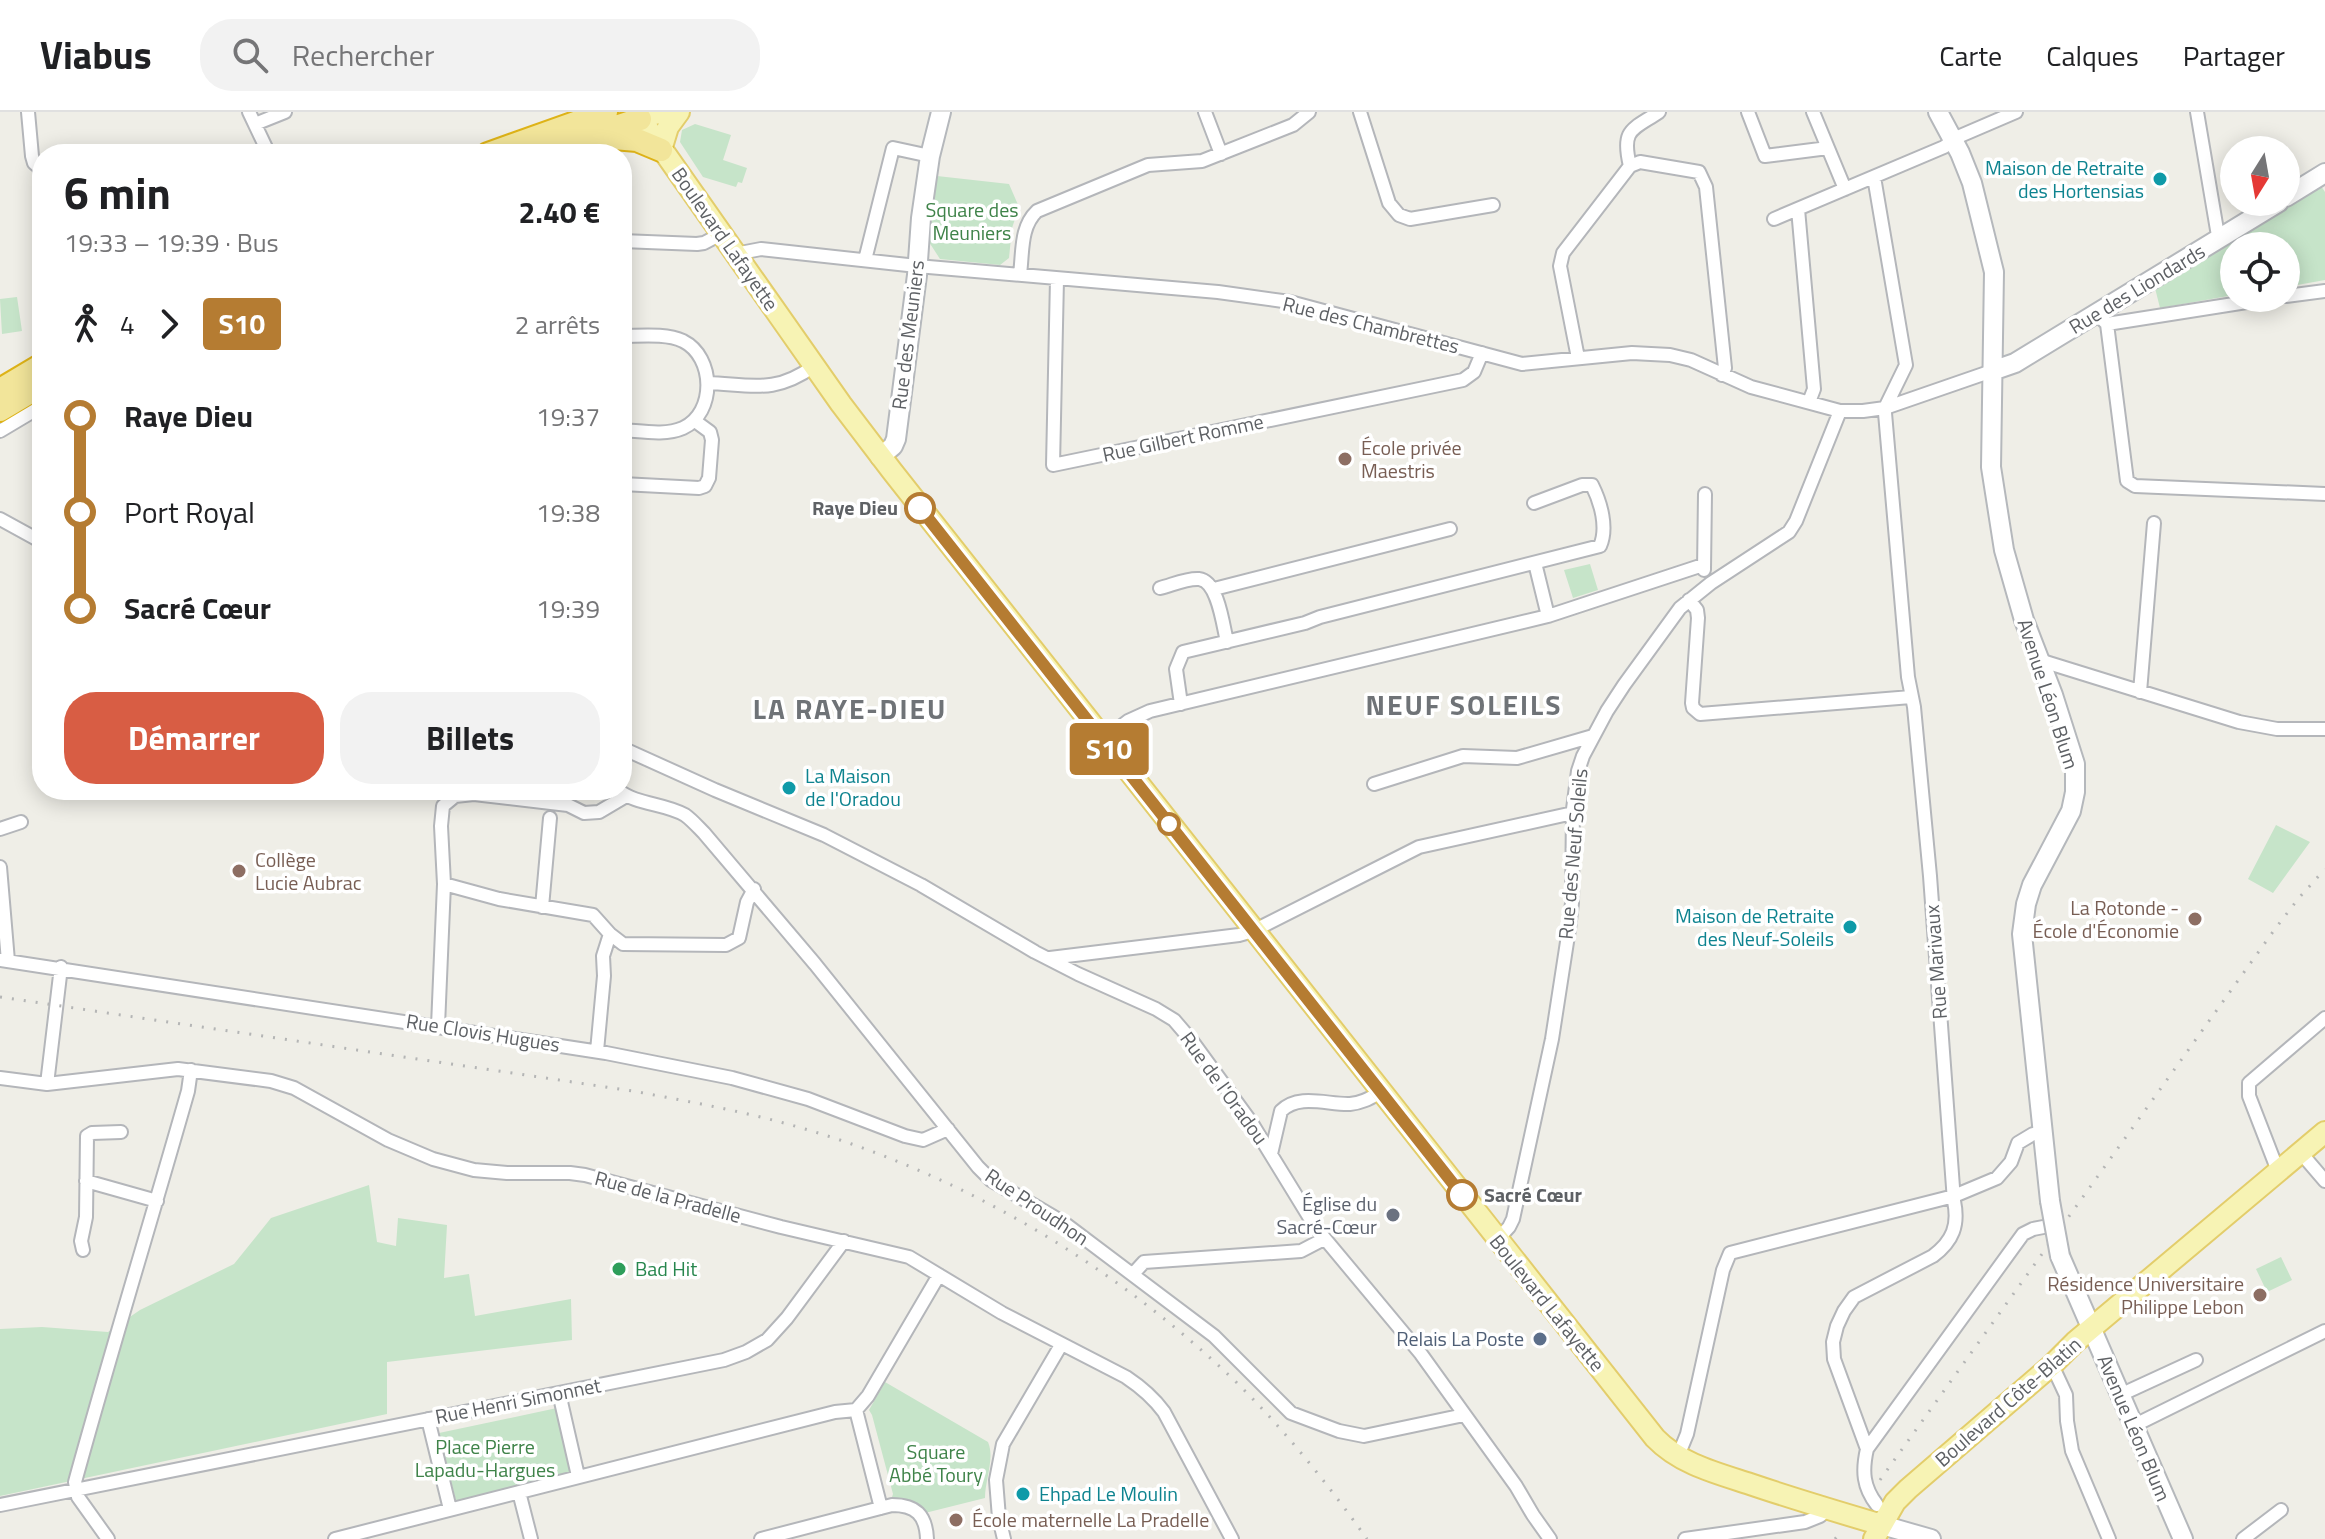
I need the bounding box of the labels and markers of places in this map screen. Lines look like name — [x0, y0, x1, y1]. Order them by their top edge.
place label: Maison de Retraite des Hortensias — [1985, 152, 2144, 206]
marker: Maison de Retraite des Hortensias — [2151, 170, 2169, 188]
place label: École privée Maestris — [1361, 432, 1462, 486]
marker: École privée Maestris — [1336, 450, 1354, 468]
place label: Raye Dieu — [812, 492, 898, 523]
marker: Raye Dieu — [905, 493, 935, 523]
place label: La Maison de l'Oradou — [805, 760, 901, 814]
marker: La Maison de l'Oradou — [780, 779, 798, 797]
unlabelled marker — [1158, 813, 1180, 835]
place label: Collège Lucie Aubrac — [255, 844, 361, 898]
marker: Collège Lucie Aubrac — [230, 862, 248, 880]
place label: La Rotonde - École d'Économie — [2033, 892, 2179, 946]
place label: Maison de Retraite des Neuf-Soleils — [1675, 900, 1834, 954]
marker: La Rotonde - École d'Économie — [2186, 910, 2204, 928]
marker: Maison de Retraite des Neuf-Soleils — [1841, 918, 1859, 936]
place label: Sacré Cœur — [1484, 1179, 1582, 1210]
marker: Sacré Cœur — [1447, 1180, 1477, 1210]
place label: Église du Sacré-Cœur — [1276, 1188, 1377, 1242]
marker: Église du Sacré-Cœur — [1384, 1206, 1402, 1224]
place label: Bad Hit — [635, 1253, 697, 1284]
marker: Bad Hit — [610, 1260, 628, 1278]
place label: Résidence Universitaire Philippe Lebon — [2047, 1268, 2244, 1322]
marker: Résidence Universitaire Philippe Lebon — [2251, 1286, 2269, 1304]
place label: Relais La Poste — [1396, 1323, 1524, 1354]
marker: Relais La Poste — [1531, 1330, 1549, 1348]
place label: Ehpad Le Moulin — [1039, 1478, 1178, 1509]
marker: Ehpad Le Moulin — [1014, 1485, 1032, 1503]
place label: École maternelle La Pradelle — [972, 1504, 1209, 1535]
marker: École maternelle La Pradelle — [947, 1511, 965, 1529]

